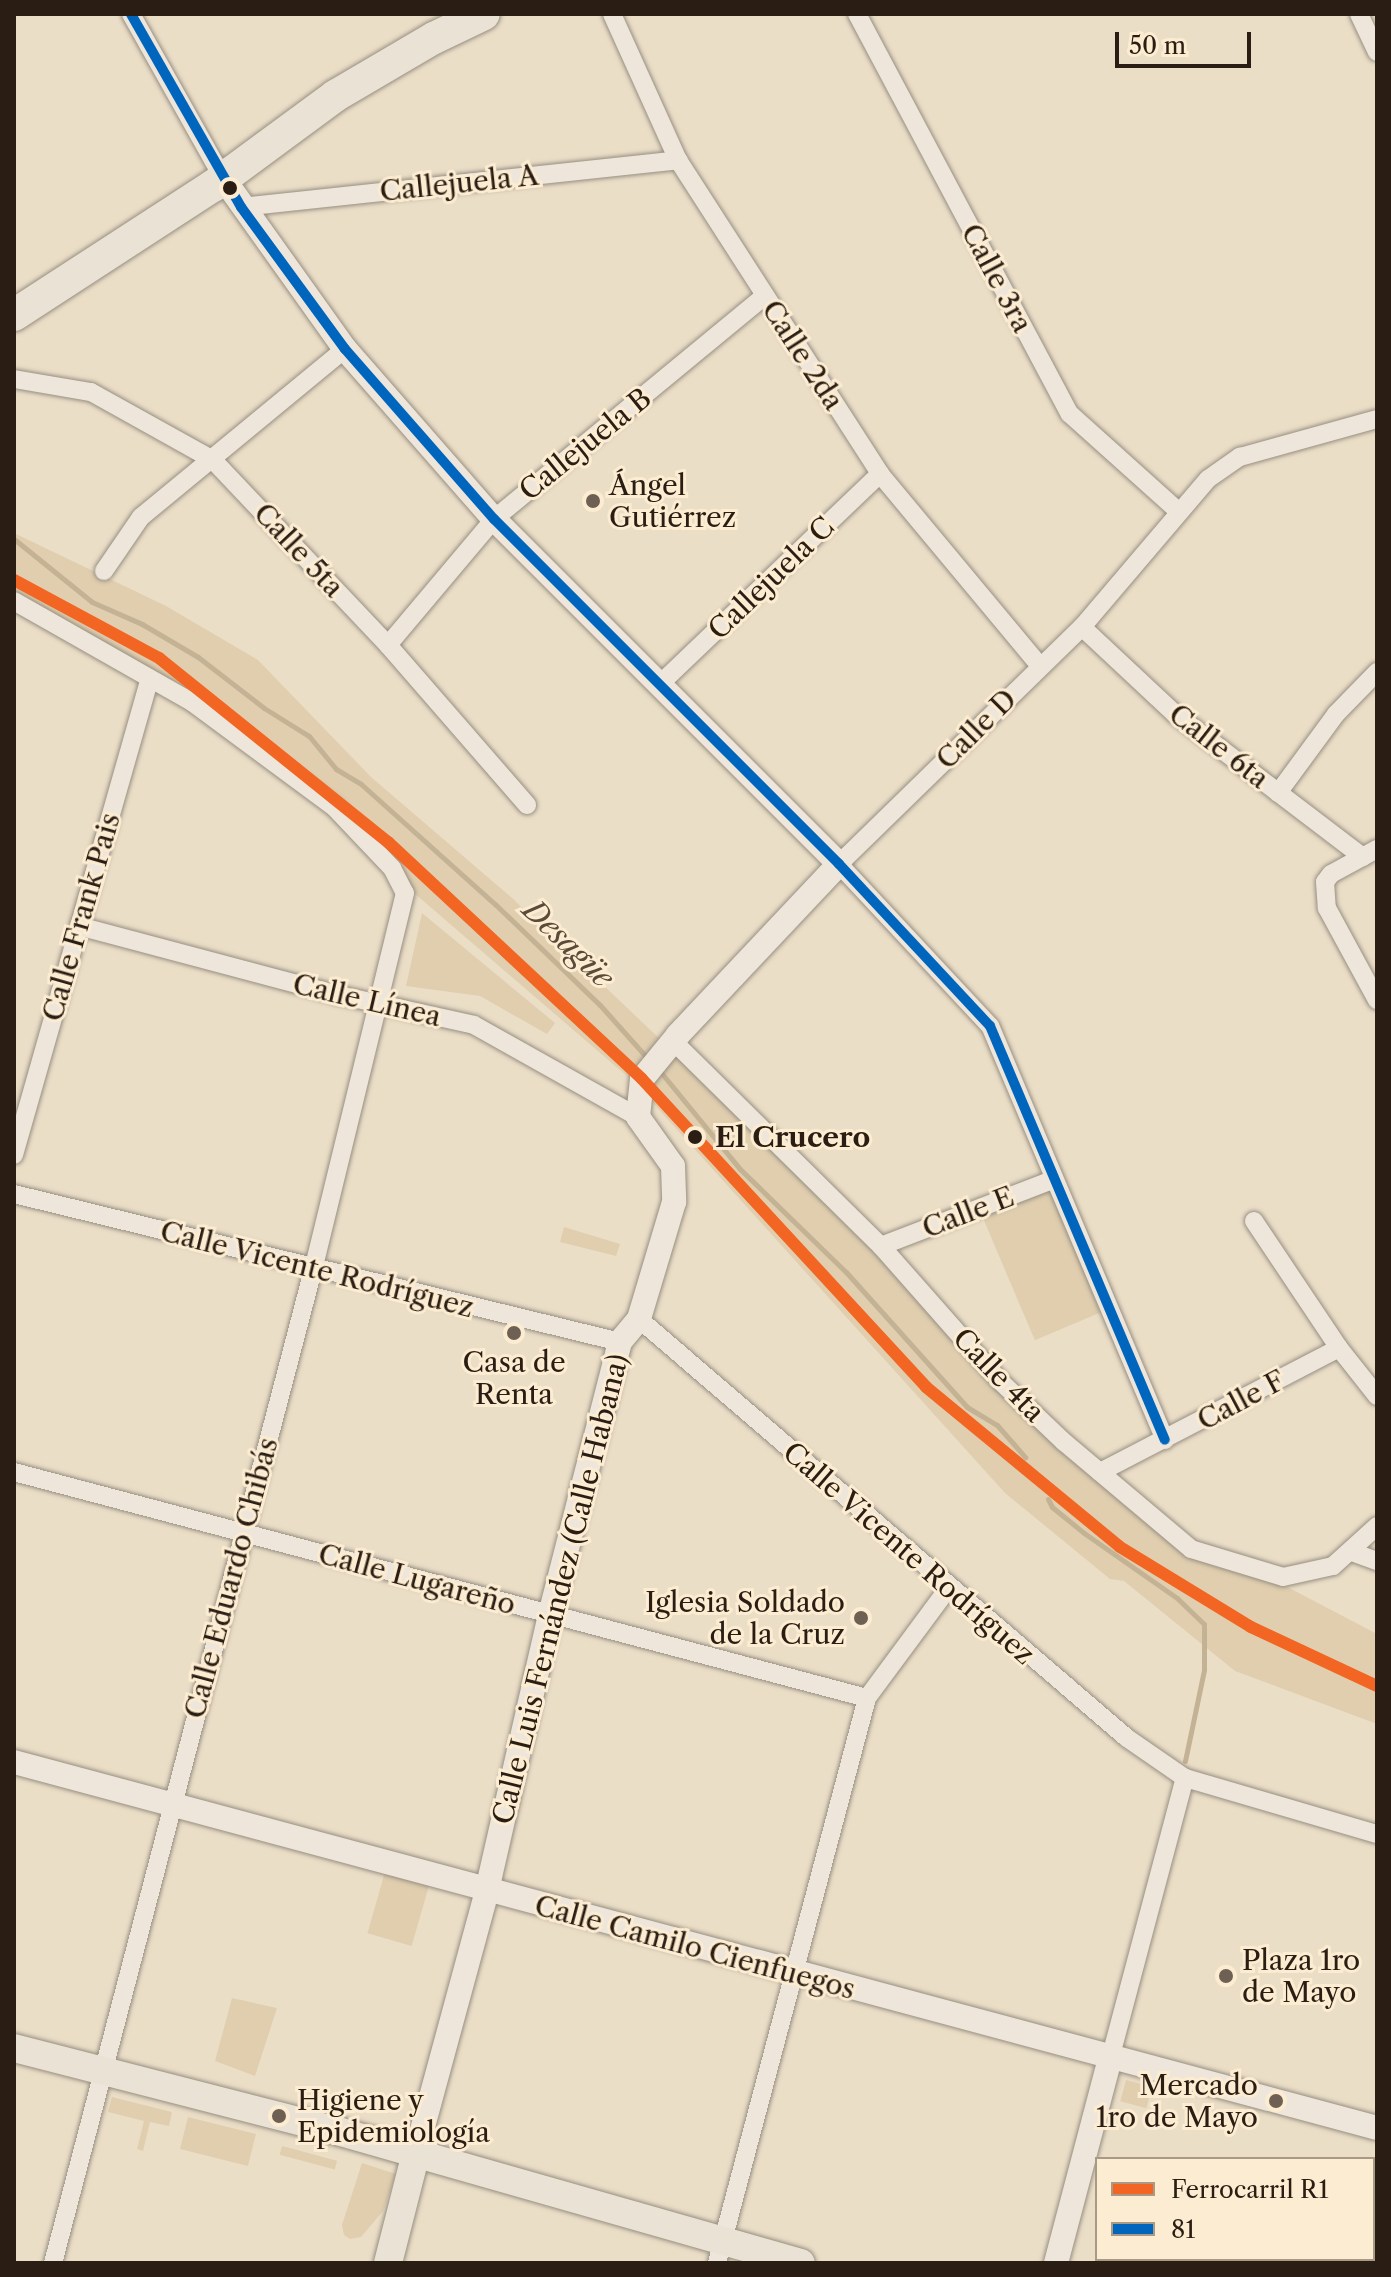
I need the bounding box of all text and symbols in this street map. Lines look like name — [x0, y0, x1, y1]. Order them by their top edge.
scale bar — [1119, 16, 1255, 66]
text: 50 m — [1129, 31, 1186, 60]
street label: Callejuela A — [377, 158, 541, 208]
unlabelled marker — [222, 180, 238, 196]
street label: Calle 3ra — [954, 218, 1040, 338]
street label: Calle 2da — [755, 294, 851, 416]
street label: Callejuela B — [512, 381, 658, 507]
place label: Ángel Gutiérrez — [609, 468, 736, 534]
marker: Ángel Gutiérrez — [584, 492, 602, 510]
street label: Calle 5ta — [247, 496, 351, 604]
street label: Callejuela C — [701, 510, 841, 646]
street label: Calle D — [929, 682, 1023, 776]
street label: Calle 6ta — [1162, 697, 1276, 795]
street label: Calle Frank Pais — [35, 809, 127, 1025]
water label: Desagüe — [515, 892, 621, 996]
street label: Calle Línea — [290, 967, 444, 1033]
place label: El Crucero — [715, 1120, 870, 1154]
marker: El Crucero — [682, 1124, 708, 1150]
street label: Calle E — [917, 1179, 1019, 1245]
street label: Calle Vicente Rodríguez — [156, 1214, 478, 1324]
street label: Calle 4ta — [946, 1321, 1052, 1429]
marker: Casa de Renta — [505, 1324, 523, 1342]
place label: Casa de Renta — [462, 1345, 566, 1411]
street label: Calle Luis Fernández (Calle Habana) — [485, 1350, 635, 1828]
street label: Calle F — [1191, 1363, 1291, 1437]
street label: Calle Eduardo Chibás — [177, 1434, 285, 1722]
street label: Calle Vicente Rodríguez — [776, 1434, 1042, 1672]
street label: Calle Lugareño — [315, 1537, 519, 1621]
place label: Iglesia Soldado de la Cruz — [645, 1585, 845, 1651]
marker: Iglesia Soldado de la Cruz — [852, 1609, 870, 1627]
street label: Calle Camilo Cienfuegos — [531, 1888, 859, 2006]
place label: Plaza 1ro de Mayo — [1242, 1943, 1361, 2009]
marker: Plaza 1ro de Mayo — [1217, 1967, 1235, 1985]
place label: Mercado 1ro de Mayo — [1096, 2068, 1258, 2134]
place label: Higiene y Epidemiología — [297, 2083, 490, 2149]
marker: Mercado 1ro de Mayo — [1265, 2090, 1287, 2112]
marker: Higiene y Epidemiología — [268, 2105, 290, 2127]
legend — [1095, 2157, 1375, 2261]
text: Ferrocarril R1 — [1171, 2175, 1329, 2204]
text: 81 — [1171, 2215, 1195, 2244]

